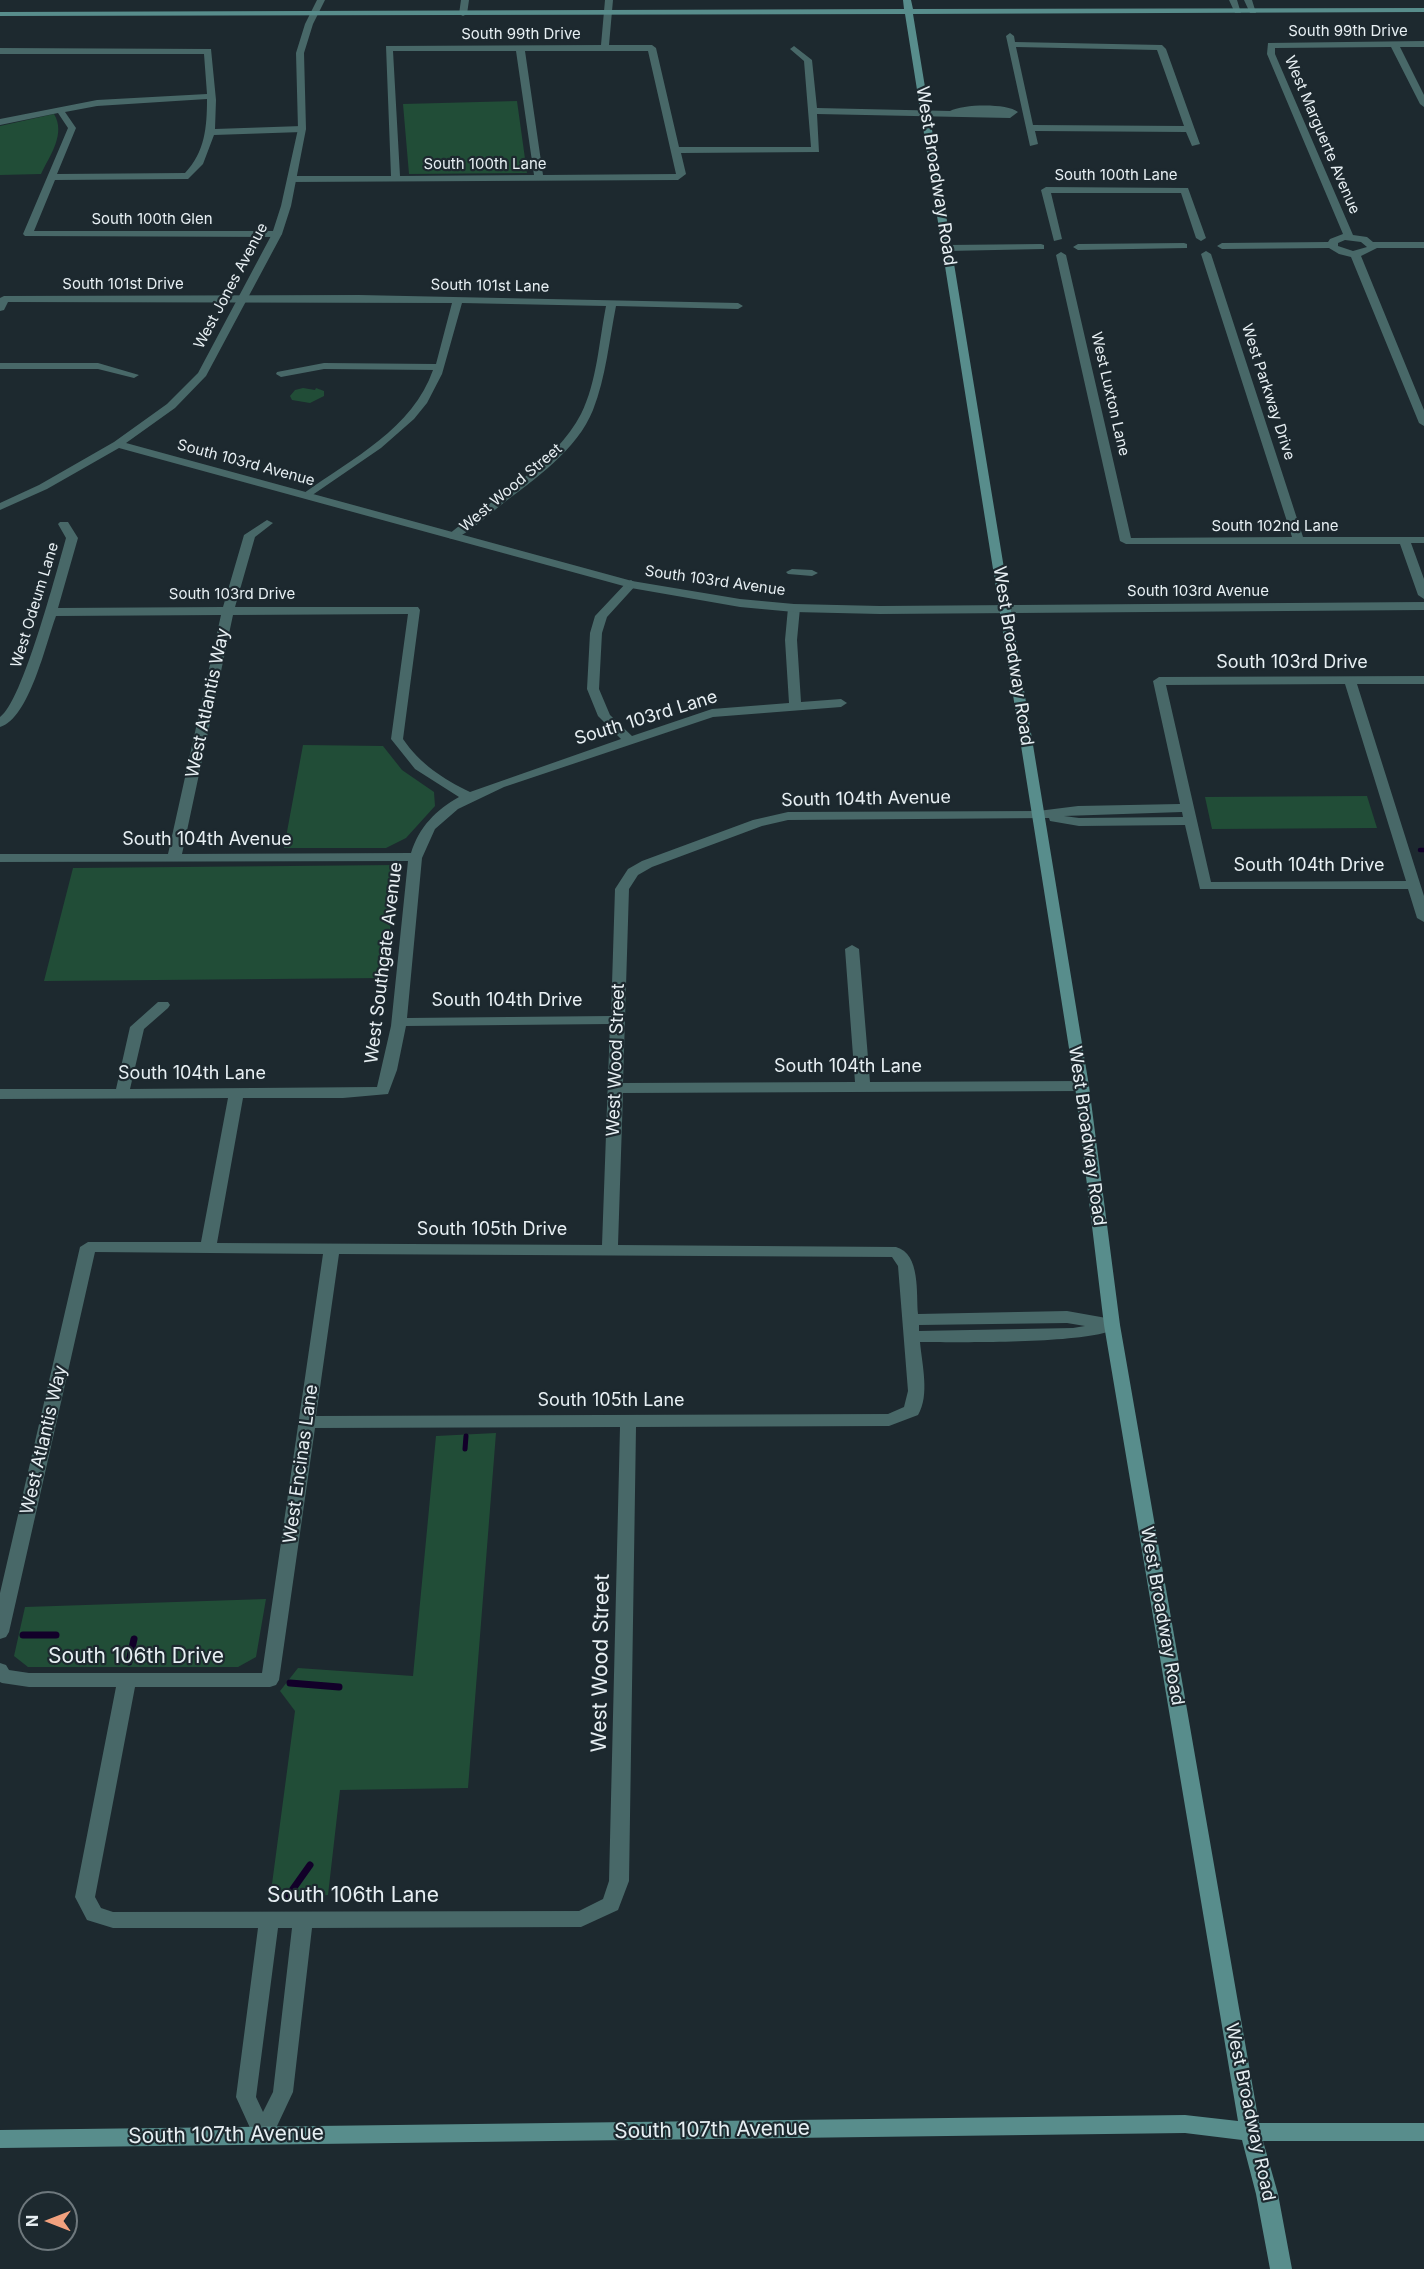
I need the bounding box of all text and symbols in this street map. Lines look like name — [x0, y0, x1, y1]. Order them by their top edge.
street label: South 99th Drive — [1288, 22, 1408, 40]
street label: South 99th Drive — [461, 25, 581, 43]
street label: West Marguerte Avenue — [1280, 53, 1364, 217]
street label: West Broadway Road — [911, 85, 961, 267]
street label: South 100th Lane — [423, 155, 547, 173]
street label: South 100th Lane — [1054, 166, 1178, 184]
street label: South 100th Glen — [91, 210, 213, 228]
street label: West Jones Avenue — [190, 220, 272, 352]
street label: South 101st Drive — [62, 275, 184, 293]
street label: South 101st Lane — [431, 276, 549, 296]
street label: West Parkway Drive — [1237, 322, 1299, 462]
street label: West Luxton Lane — [1087, 330, 1133, 458]
street label: South 103rd Avenue — [175, 436, 317, 490]
street label: West Wood Street — [456, 440, 566, 536]
street label: South 102nd Lane — [1212, 517, 1338, 535]
street label: West Odeum Lane — [7, 540, 63, 670]
street label: South 103rd Avenue — [644, 562, 786, 600]
street label: West Broadway Road — [988, 565, 1038, 747]
street label: South 103rd Avenue — [1127, 582, 1269, 600]
street label: South 103rd Drive — [169, 585, 295, 603]
street label: West Atlantis Way — [182, 626, 234, 780]
street label: South 103rd Drive — [1216, 652, 1368, 674]
street label: South 103rd Lane — [572, 686, 720, 750]
street label: South 104th Avenue — [781, 787, 951, 811]
street label: South 104th Avenue — [122, 829, 292, 851]
street label: South 104th Drive — [1233, 855, 1385, 877]
street label: West Southgate Avenue — [361, 861, 407, 1065]
street label: West Wood Street — [603, 983, 629, 1137]
street label: South 104th Drive — [431, 990, 583, 1012]
street label: West Broadway Road — [1064, 1045, 1110, 1227]
street label: South 104th Lane — [774, 1056, 922, 1078]
street label: South 104th Lane — [118, 1063, 266, 1085]
street label: South 105th Drive — [417, 1219, 567, 1241]
street label: West Atlantis Way — [16, 1363, 72, 1517]
street label: West Encinas Lane — [279, 1383, 323, 1545]
street label: South 105th Lane — [537, 1390, 685, 1412]
street label: West Broadway Road — [1136, 1525, 1188, 1707]
street label: West Wood Street — [587, 1574, 615, 1752]
street label: South 106th Drive — [48, 1644, 224, 1670]
street label: South 106th Lane — [267, 1883, 439, 1909]
street label: West Broadway Road — [1221, 2021, 1279, 2203]
street label: South 107th Avenue — [614, 2116, 810, 2144]
street label: South 107th Avenue — [128, 2121, 324, 2149]
north arrow — [18, 2191, 78, 2251]
text: N — [22, 2215, 42, 2227]

